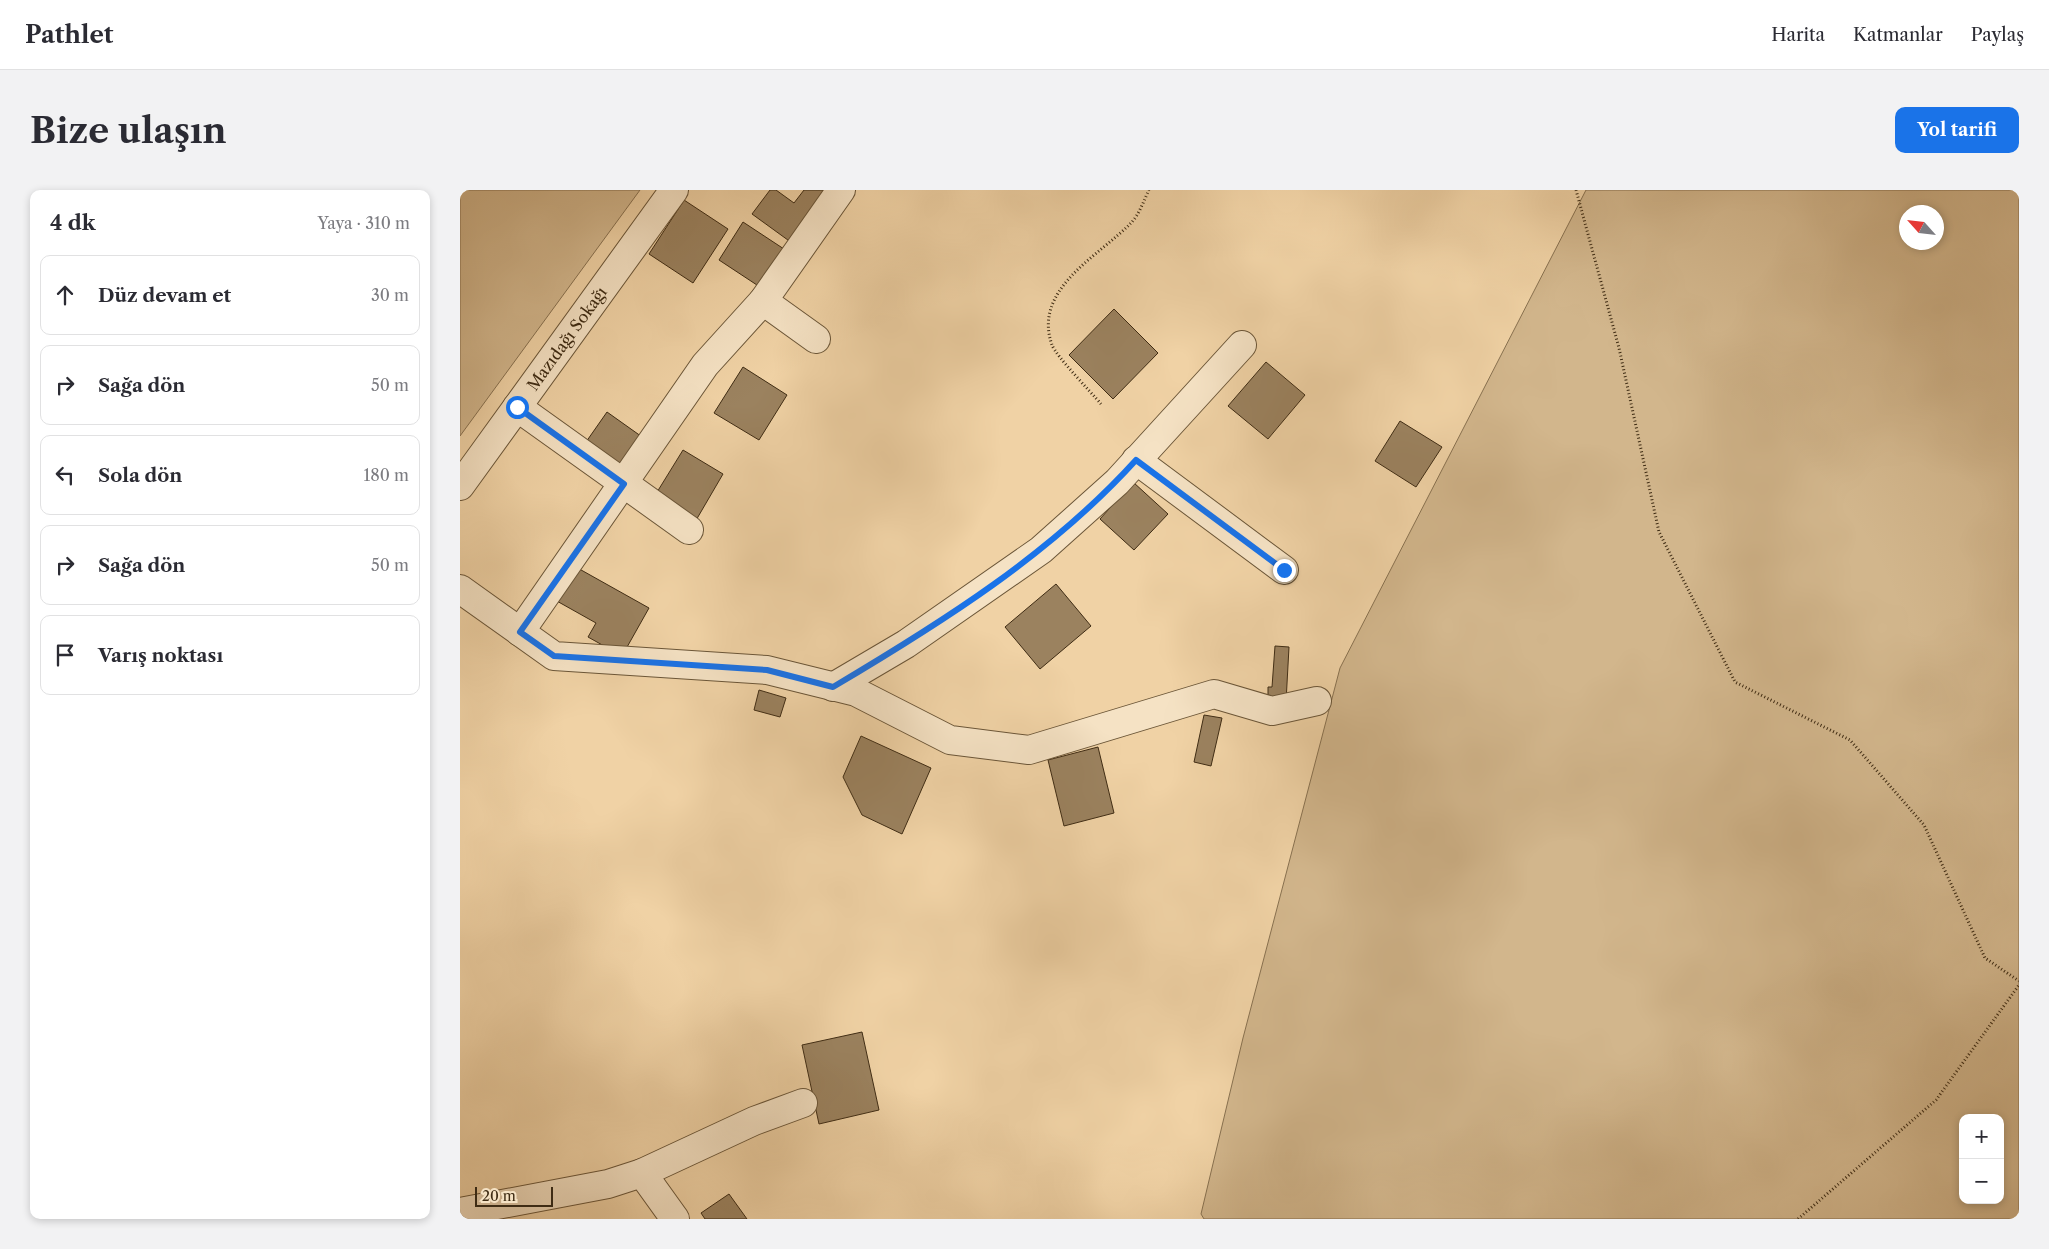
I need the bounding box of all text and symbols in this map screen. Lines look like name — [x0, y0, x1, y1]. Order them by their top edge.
text: Pathlet — [25, 20, 113, 49]
text: Harita — [1771, 24, 1825, 46]
text: Katmanlar — [1853, 24, 1943, 46]
text: Paylaş — [1971, 24, 2024, 46]
button: Yol tarifi — [1895, 107, 2019, 153]
text: Bize ulaşın — [30, 109, 227, 152]
north arrow — [1899, 205, 1944, 250]
text: 4 dk — [50, 210, 96, 235]
text: Yaya · 310 m — [318, 213, 410, 233]
icon: ahead — [51, 281, 79, 309]
street label: Mazıdağı Sokağı — [522, 283, 611, 394]
text: Düz devam et — [98, 284, 231, 307]
text: 30 m — [371, 285, 409, 305]
icon: right — [51, 371, 79, 399]
text: Sağa dön — [98, 374, 185, 397]
text: 50 m — [371, 375, 409, 395]
route start — [506, 396, 529, 419]
icon: left — [51, 461, 79, 489]
text: Sola dön — [98, 464, 182, 487]
text: 180 m — [363, 465, 409, 485]
icon: right — [51, 551, 79, 579]
text: Sağa dön — [98, 554, 185, 577]
text: 50 m — [371, 555, 409, 575]
route end — [1273, 559, 1296, 582]
icon: arrive — [51, 641, 79, 669]
text: Varış noktası — [98, 644, 223, 667]
map controls — [1959, 1114, 2004, 1204]
button: + — [1959, 1114, 2004, 1159]
button: − — [1959, 1159, 2004, 1204]
scale bar — [475, 1184, 552, 1207]
text: 20 m — [482, 1187, 516, 1205]

